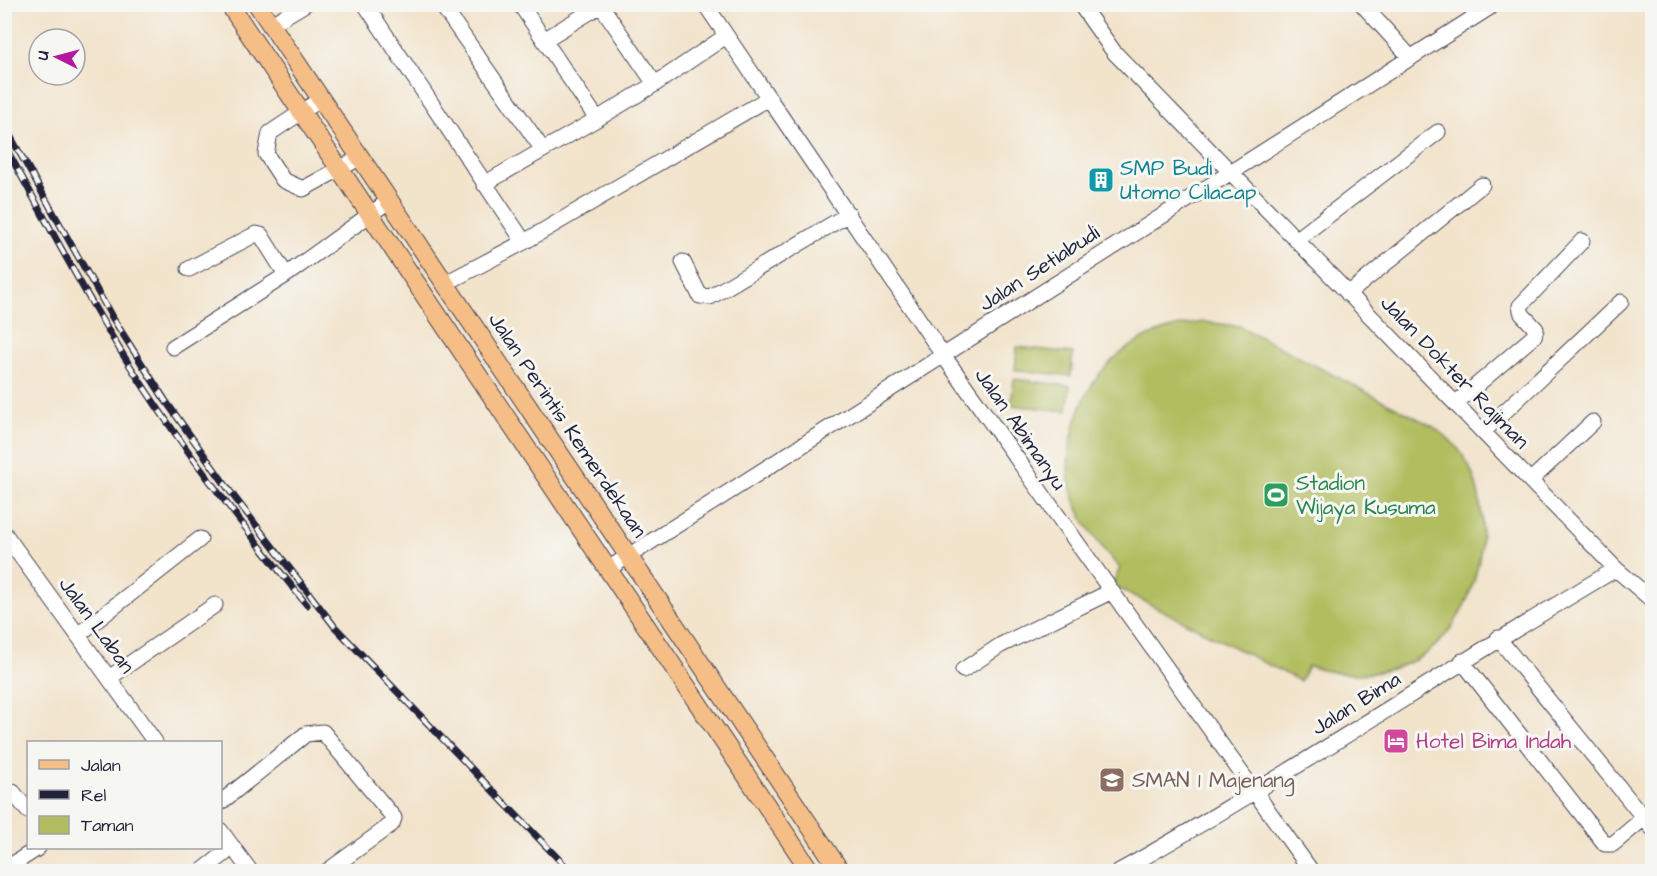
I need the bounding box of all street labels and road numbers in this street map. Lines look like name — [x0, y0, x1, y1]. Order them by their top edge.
street label: Jalan Setiabudi — [973, 219, 1105, 318]
street label: Jalan Dokter Rajiman — [1374, 289, 1536, 455]
street label: Jalan Perintis Kemerdekaan — [481, 307, 654, 543]
street label: Jalan Abimanyu — [966, 362, 1074, 498]
street label: Jalan Laban — [52, 571, 142, 679]
street label: Jalan Bima — [1306, 665, 1407, 742]

